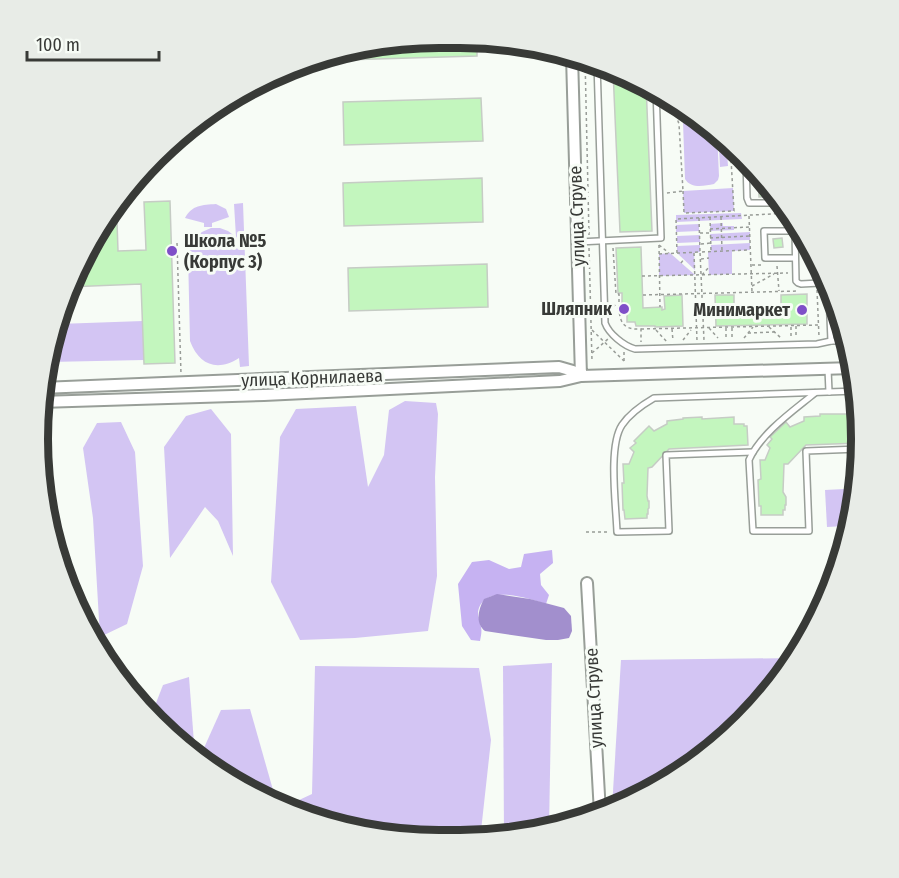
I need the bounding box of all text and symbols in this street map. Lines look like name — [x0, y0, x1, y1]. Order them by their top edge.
scale bar — [27, 24, 159, 62]
text: 100 m — [36, 34, 80, 56]
street label: улица Струве — [564, 165, 590, 266]
place label: Школа №5 (Корпус 3) — [184, 230, 266, 273]
marker: Школа №5 (Корпус 3) — [165, 244, 179, 258]
place label: Шляпник — [541, 298, 613, 320]
place label: Минимаркет — [693, 299, 790, 321]
marker: Шляпник — [617, 302, 631, 316]
marker: Минимаркет — [795, 303, 809, 317]
street label: улица Корнилаева — [241, 365, 383, 391]
street label: улица Струве — [580, 647, 608, 749]

